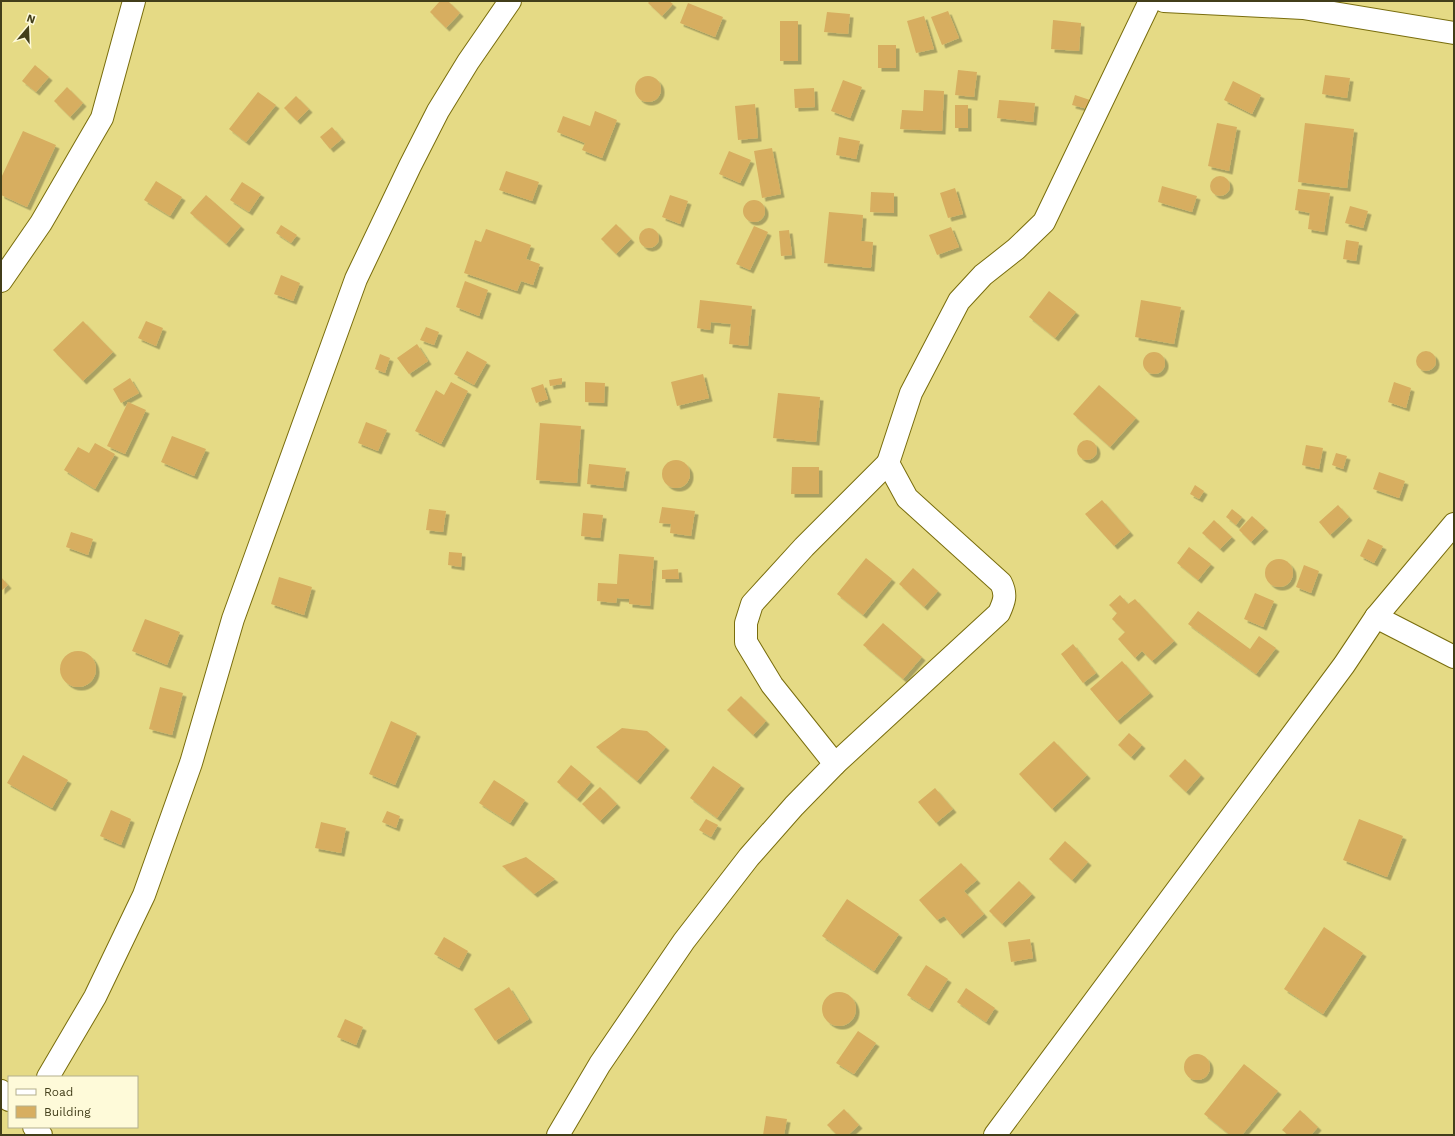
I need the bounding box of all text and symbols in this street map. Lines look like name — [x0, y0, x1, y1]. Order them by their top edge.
north arrow — [8, 8, 48, 48]
text: N — [25, 12, 37, 26]
legend — [8, 1076, 138, 1128]
text: Road — [44, 1085, 73, 1099]
text: Building — [44, 1105, 91, 1119]

